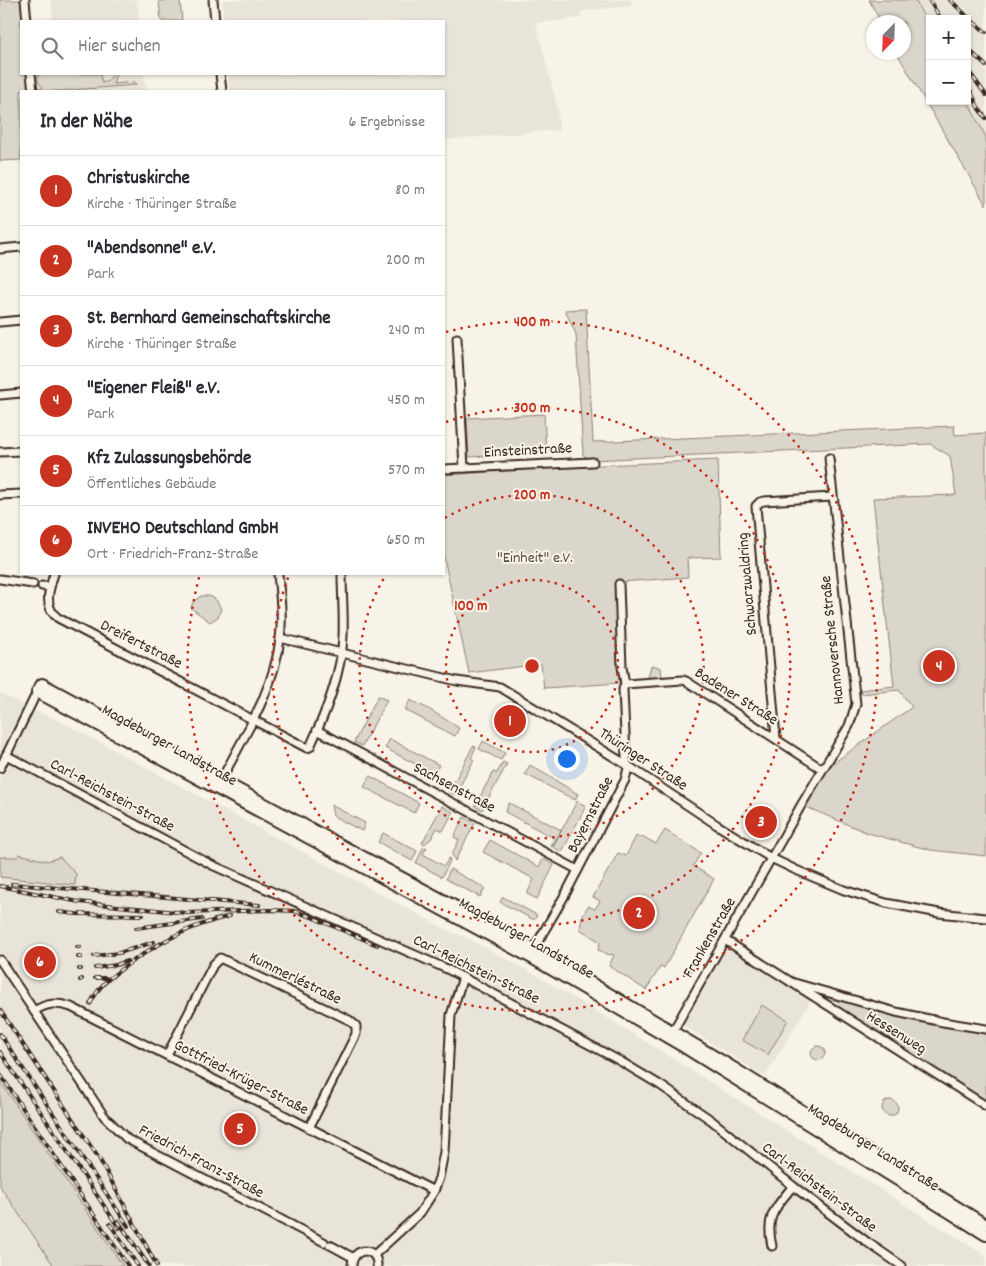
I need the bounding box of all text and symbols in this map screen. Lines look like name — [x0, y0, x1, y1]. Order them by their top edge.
north arrow — [866, 15, 911, 60]
map controls — [926, 15, 971, 105]
button: + — [926, 15, 971, 60]
search box — [20, 20, 445, 75]
icon: search — [38, 34, 66, 62]
text: Hier suchen — [78, 34, 161, 61]
button: − — [926, 60, 971, 105]
text: In der Nähe — [40, 108, 132, 138]
text: 6 Ergebnisse — [348, 111, 425, 134]
text: Christuskirche — [87, 166, 190, 193]
text: 1 — [54, 179, 58, 202]
text: 80 m — [395, 179, 425, 202]
text: Kirche · Thüringer Straße — [87, 193, 237, 216]
text: "Abendsonne" e.V. — [87, 236, 216, 263]
text: 2 — [53, 249, 60, 272]
text: 200 m — [386, 249, 425, 272]
text: Park — [87, 263, 114, 286]
text: St. Bernhard Gemeinschaftskirche — [87, 306, 331, 333]
text: 400 m — [514, 312, 550, 334]
text: 3 — [52, 319, 60, 342]
text: 240 m — [388, 319, 425, 342]
text: Kirche · Thüringer Straße — [87, 333, 237, 356]
text: "Eigener Fleiß" e.V. — [87, 376, 220, 403]
text: 4 — [53, 389, 59, 412]
text: 450 m — [388, 389, 425, 412]
text: 300 m — [514, 398, 550, 420]
text: Park — [87, 403, 114, 426]
street label: Einsteinstraße — [483, 437, 573, 465]
text: Kfz Zulassungsbehörde — [87, 446, 251, 473]
text: 5 — [52, 459, 60, 482]
text: 570 m — [388, 459, 425, 482]
text: Öffentliches Gebäude — [87, 473, 216, 496]
text: 200 m — [514, 485, 550, 507]
text: INVEHO Deutschland GmbH — [87, 516, 279, 543]
text: 6 — [52, 529, 60, 552]
text: 650 m — [386, 529, 425, 552]
street label: Schwarzwaldring — [732, 532, 764, 636]
text: Ort · Friedrich-Franz-Straße — [87, 543, 258, 566]
park label: "Einheit" e.V. — [497, 547, 573, 570]
street label: Hannoversche Straße — [815, 574, 851, 706]
text: 100 m — [454, 596, 488, 618]
street label: Dreifertstraße — [96, 614, 186, 676]
pin: 4 — [923, 647, 955, 685]
centre of rings — [523, 657, 541, 675]
street label: Badener Straße — [690, 662, 782, 732]
street label: Magdeburger Landstraße — [97, 699, 241, 793]
pin: 1 — [494, 702, 526, 740]
street label: Thüringer Straße — [594, 723, 692, 797]
your location — [554, 746, 580, 772]
street label: Carl-Reichstein-Straße — [45, 753, 179, 839]
street label: Sachsenstraße — [409, 757, 499, 819]
street label: Bayernstraße — [562, 773, 620, 857]
pin: 3 — [745, 803, 777, 841]
street label: Magdeburger Landstraße — [454, 892, 598, 986]
street label: Frankenstraße — [678, 893, 742, 983]
pin: 2 — [623, 894, 655, 932]
street label: Carl-Reichstein-Straße — [409, 929, 543, 1011]
pin: 6 — [24, 943, 56, 981]
street label: Kummerléstraße — [245, 947, 345, 1011]
street label: Hessenweg — [861, 1005, 931, 1061]
street label: Gottfried-Krüger-Straße — [170, 1034, 312, 1122]
street label: Magdeburger Landstraße — [803, 1098, 943, 1198]
pin: 5 — [224, 1110, 256, 1148]
street label: Friedrich-Franz-Straße — [134, 1119, 268, 1205]
street label: Carl-Reichstein-Straße — [757, 1137, 881, 1239]

